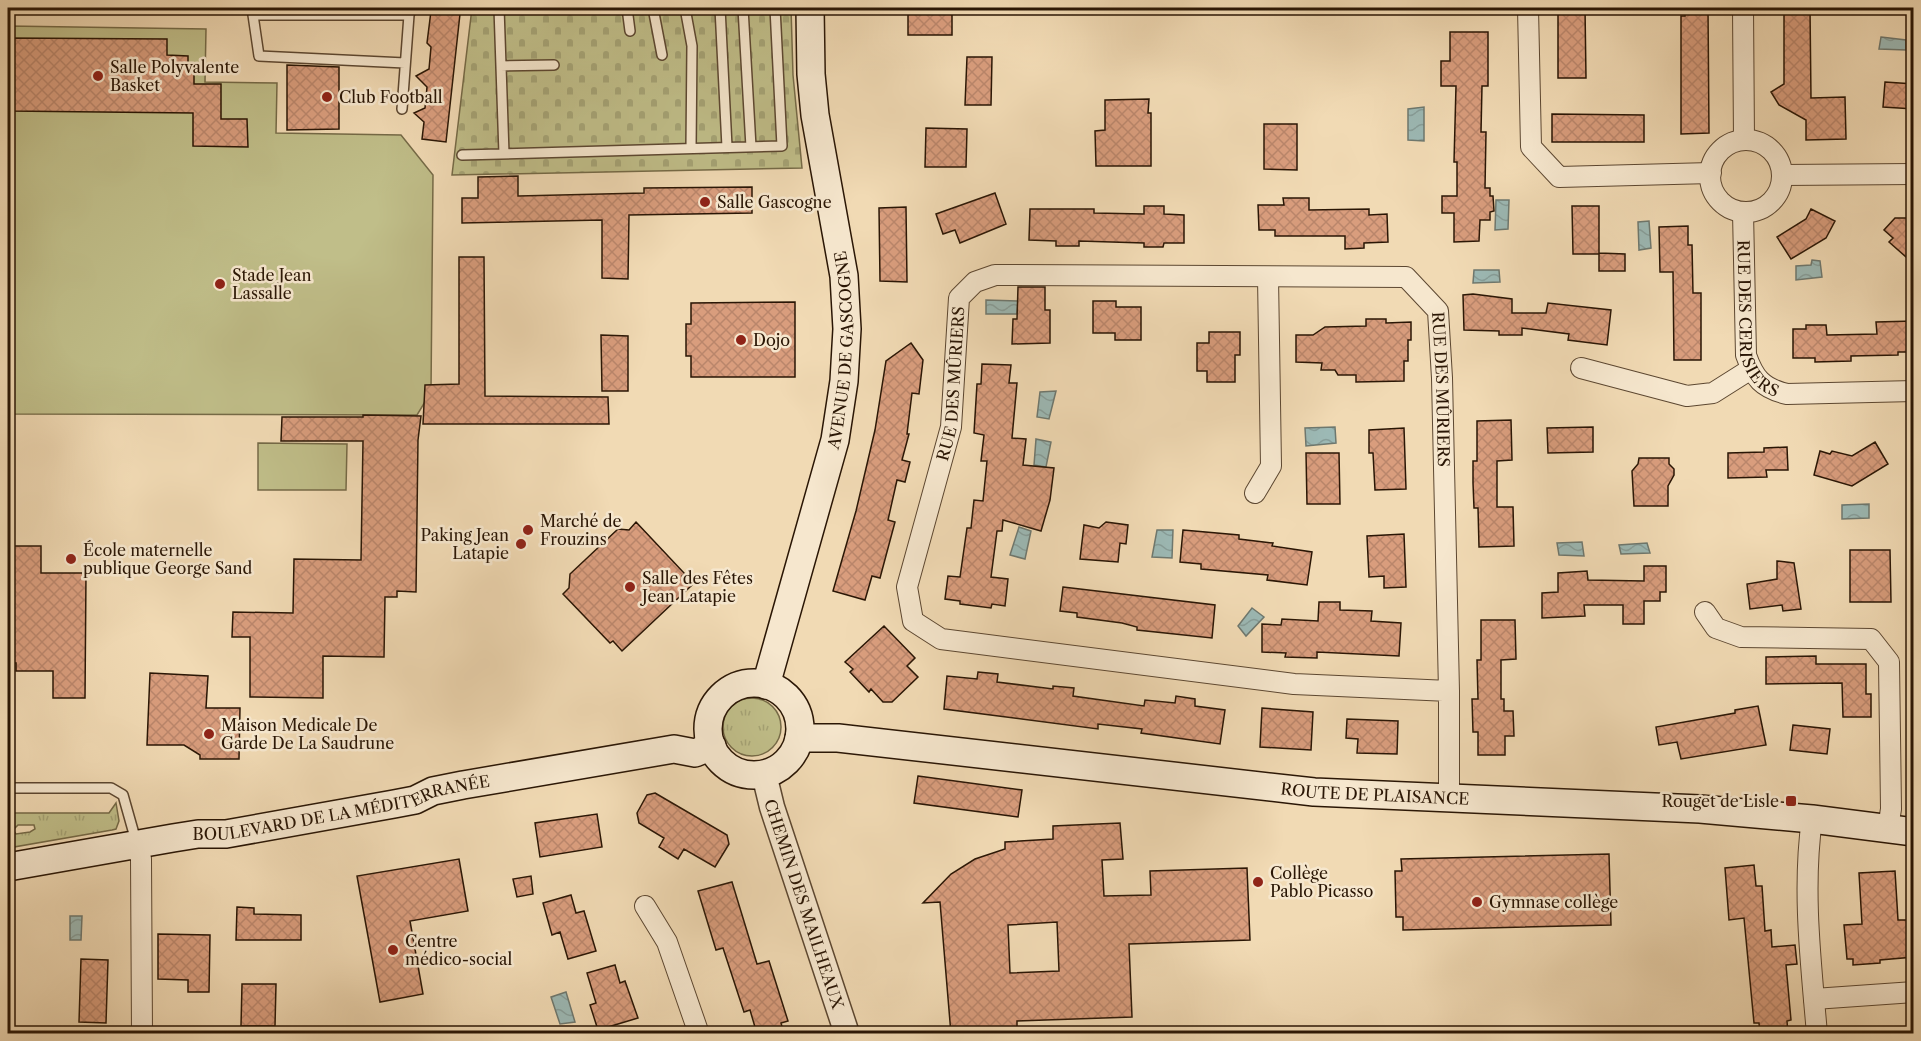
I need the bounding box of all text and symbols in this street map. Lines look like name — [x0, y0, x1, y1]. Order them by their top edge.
place label: Salle Polyvalente Basket — [110, 57, 239, 95]
marker: Salle Polyvalente Basket — [91, 69, 105, 83]
place label: Club Football — [339, 87, 443, 107]
marker: Club Football — [320, 90, 334, 104]
place label: Salle Gascogne — [717, 192, 832, 212]
marker: Salle Gascogne — [698, 195, 712, 209]
street label: RUE DES CERISIERS — [1734, 240, 1782, 401]
street label: AVENUE DE GASCOGNE — [823, 249, 857, 452]
place label: Stade Jean Lassalle — [232, 265, 312, 303]
marker: Stade Jean Lassalle — [213, 277, 227, 291]
street label: RUE DES MÛRIERS — [932, 306, 968, 463]
street label: RUE DES MÛRIERS — [1428, 311, 1454, 467]
place label: Dojo — [753, 330, 790, 350]
marker: Dojo — [734, 333, 748, 347]
place label: Marché de Frouzins — [540, 511, 621, 549]
marker: Marché de Frouzins — [521, 523, 535, 537]
place label: Paking Jean Latapie — [421, 525, 509, 563]
marker: Paking Jean Latapie — [514, 537, 528, 551]
place label: École maternelle publique George Sand — [83, 540, 253, 578]
marker: École maternelle publique George Sand — [64, 552, 78, 566]
place label: Salle des Fêtes Jean Latapie — [639, 568, 753, 606]
marker: Salle des Fêtes Jean Latapie — [623, 580, 637, 594]
place label: Maison Medicale De Garde De La Saudrune — [221, 715, 394, 753]
marker: Maison Medicale De Garde De La Saudrune — [202, 727, 216, 741]
street label: BOULEVARD DE LA MÉDITERRANÉE — [193, 771, 491, 844]
street label: ROUTE DE PLAISANCE — [1280, 778, 1470, 809]
place label: Rouget de Lisle — [1662, 791, 1779, 811]
marker: Rouget de Lisle — [1784, 794, 1798, 808]
street label: CHEMIN DES MAILHEAUX — [760, 797, 848, 1012]
place label: Collège Pablo Picasso — [1270, 863, 1373, 901]
marker: Collège Pablo Picasso — [1251, 875, 1265, 889]
place label: Gymnase collège — [1489, 892, 1618, 912]
marker: Gymnase collège — [1470, 895, 1484, 909]
place label: Centre médico-social — [405, 931, 512, 969]
marker: Centre médico-social — [386, 943, 400, 957]

